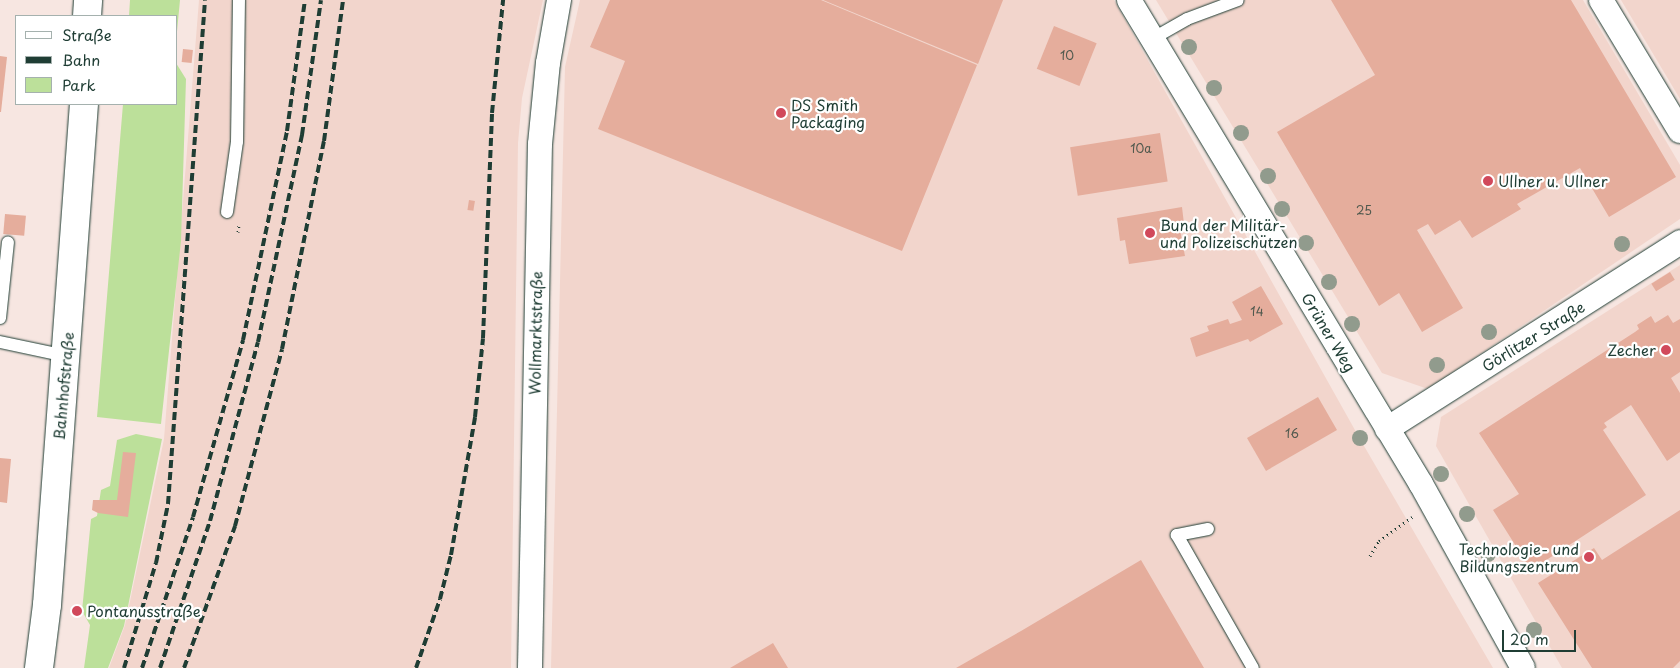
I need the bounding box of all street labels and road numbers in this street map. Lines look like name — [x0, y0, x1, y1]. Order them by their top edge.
street label: Wollmarktstraße — [525, 271, 545, 395]
street label: Grüner Weg — [1298, 289, 1360, 375]
street label: Görlitzer Straße — [1478, 297, 1588, 375]
street label: Bahnhofstraße — [49, 331, 77, 441]

